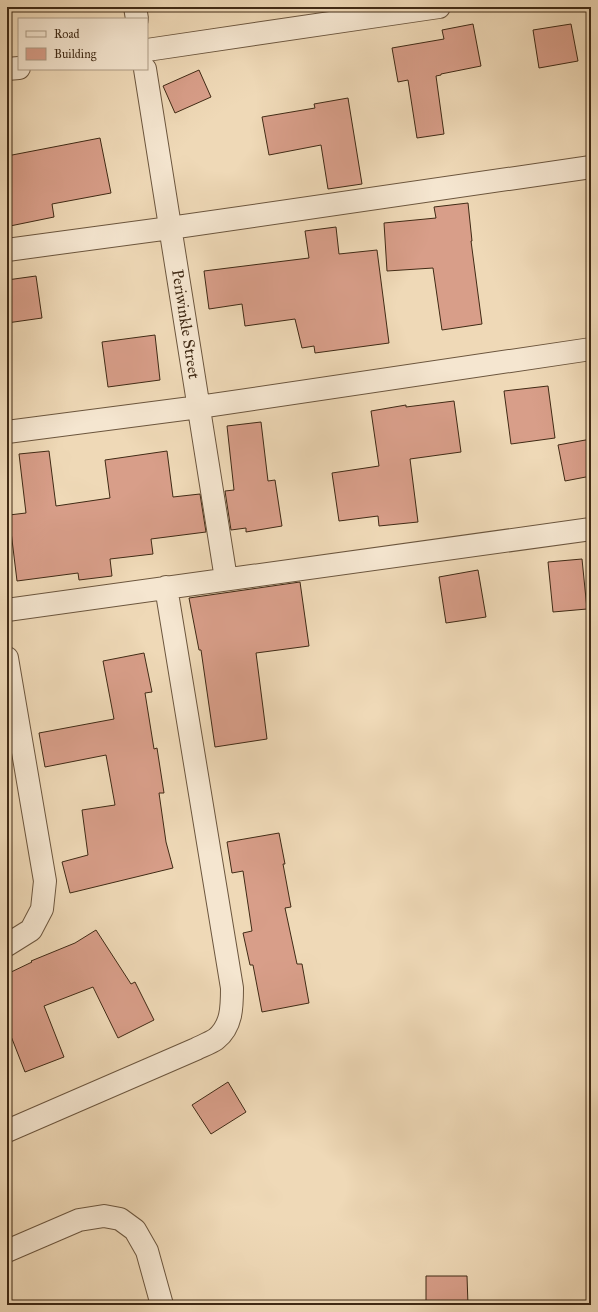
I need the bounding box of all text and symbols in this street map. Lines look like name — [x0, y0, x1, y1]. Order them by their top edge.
legend — [18, 18, 148, 70]
text: Road — [54, 27, 80, 41]
text: Building — [54, 47, 97, 62]
street label: Periwinkle Street — [168, 268, 204, 381]

